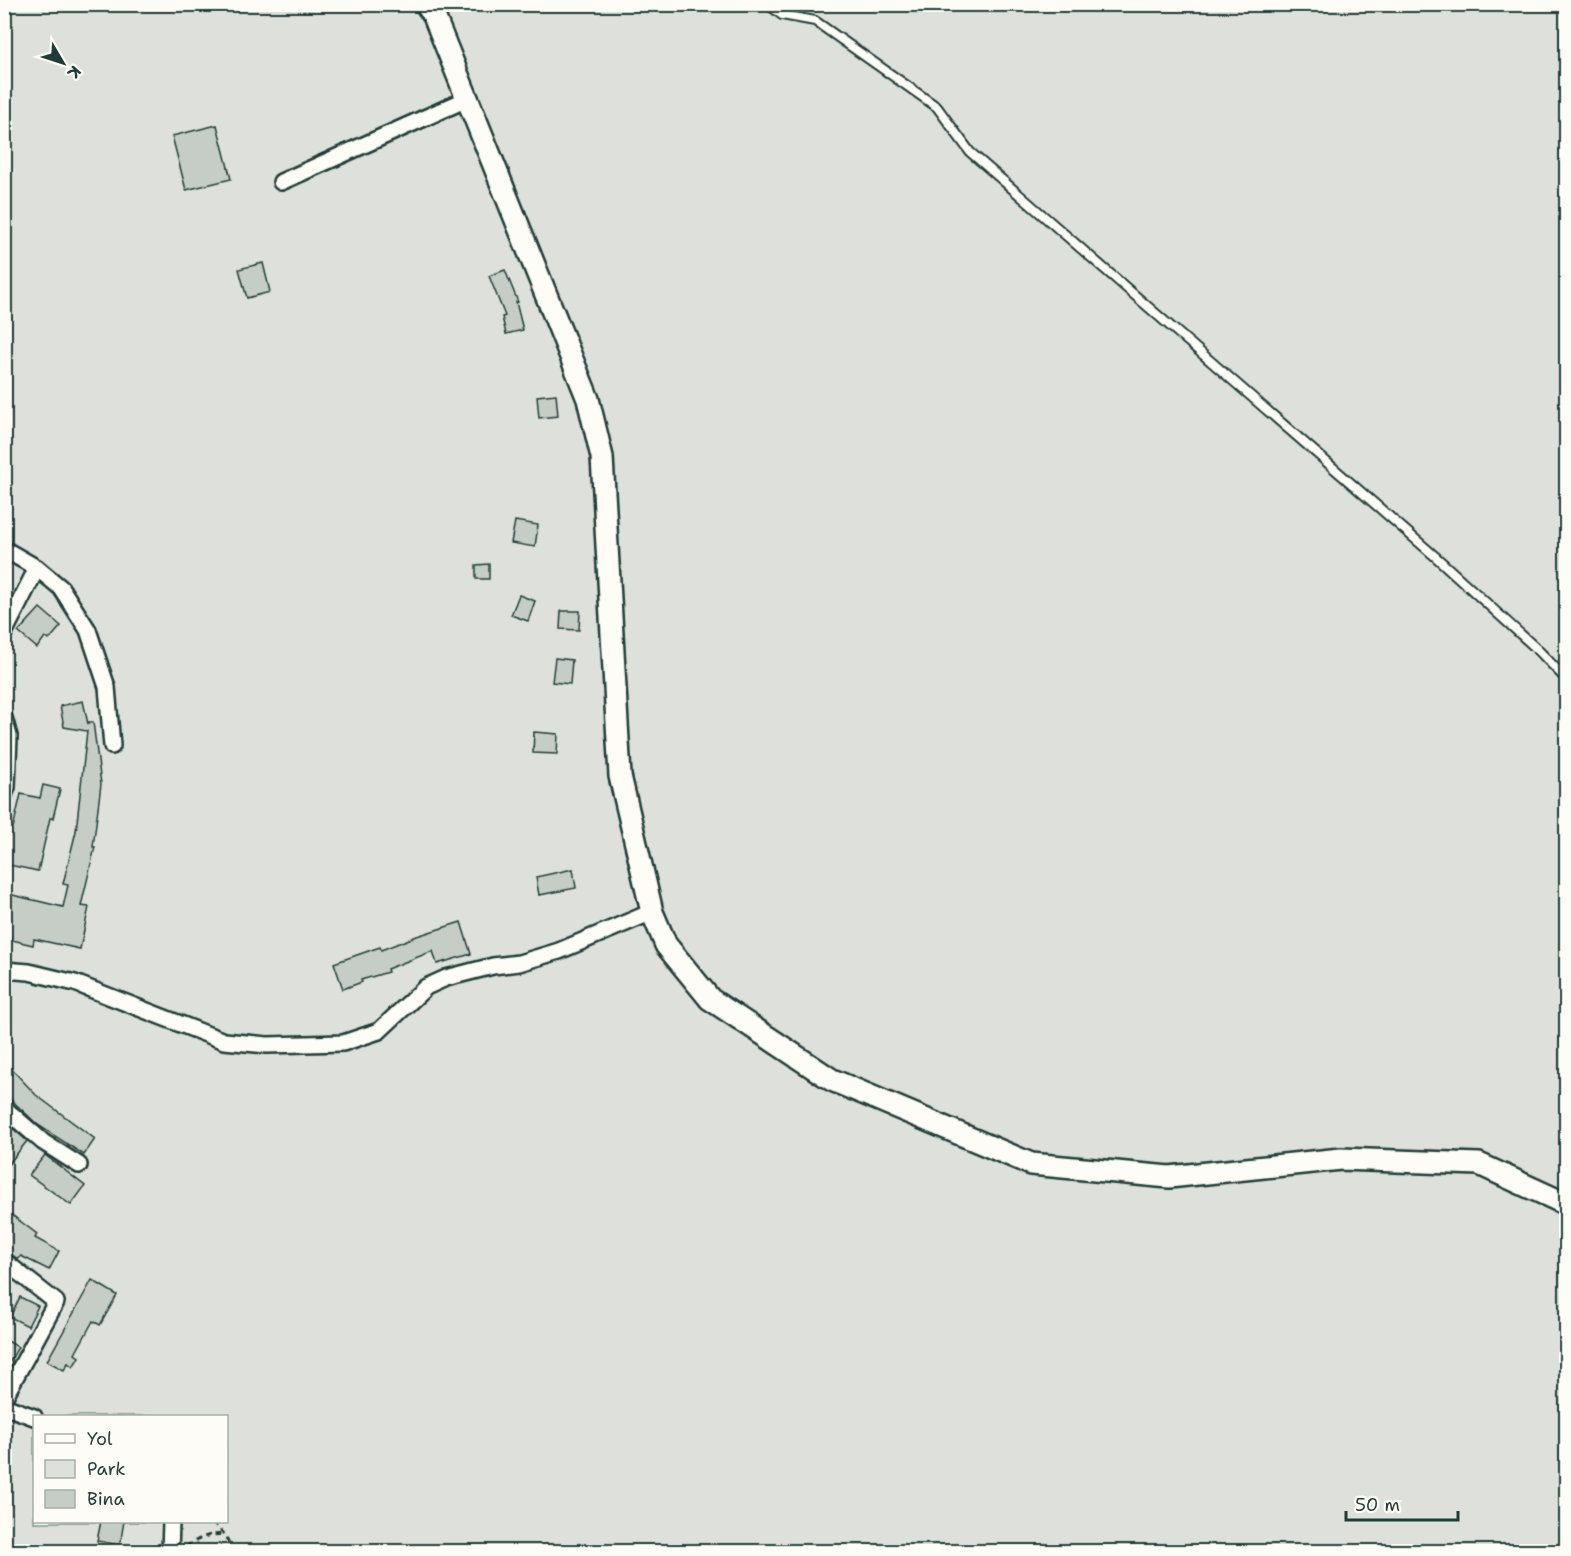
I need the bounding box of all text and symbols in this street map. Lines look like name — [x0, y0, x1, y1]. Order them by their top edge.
north arrow — [33, 33, 93, 93]
text: K — [63, 61, 86, 83]
legend — [33, 1415, 228, 1523]
text: Yol — [87, 1427, 113, 1451]
text: Park — [87, 1457, 126, 1481]
scale bar — [1346, 1484, 1458, 1522]
text: Bina — [87, 1487, 125, 1511]
text: 50 m — [1355, 1493, 1400, 1517]

